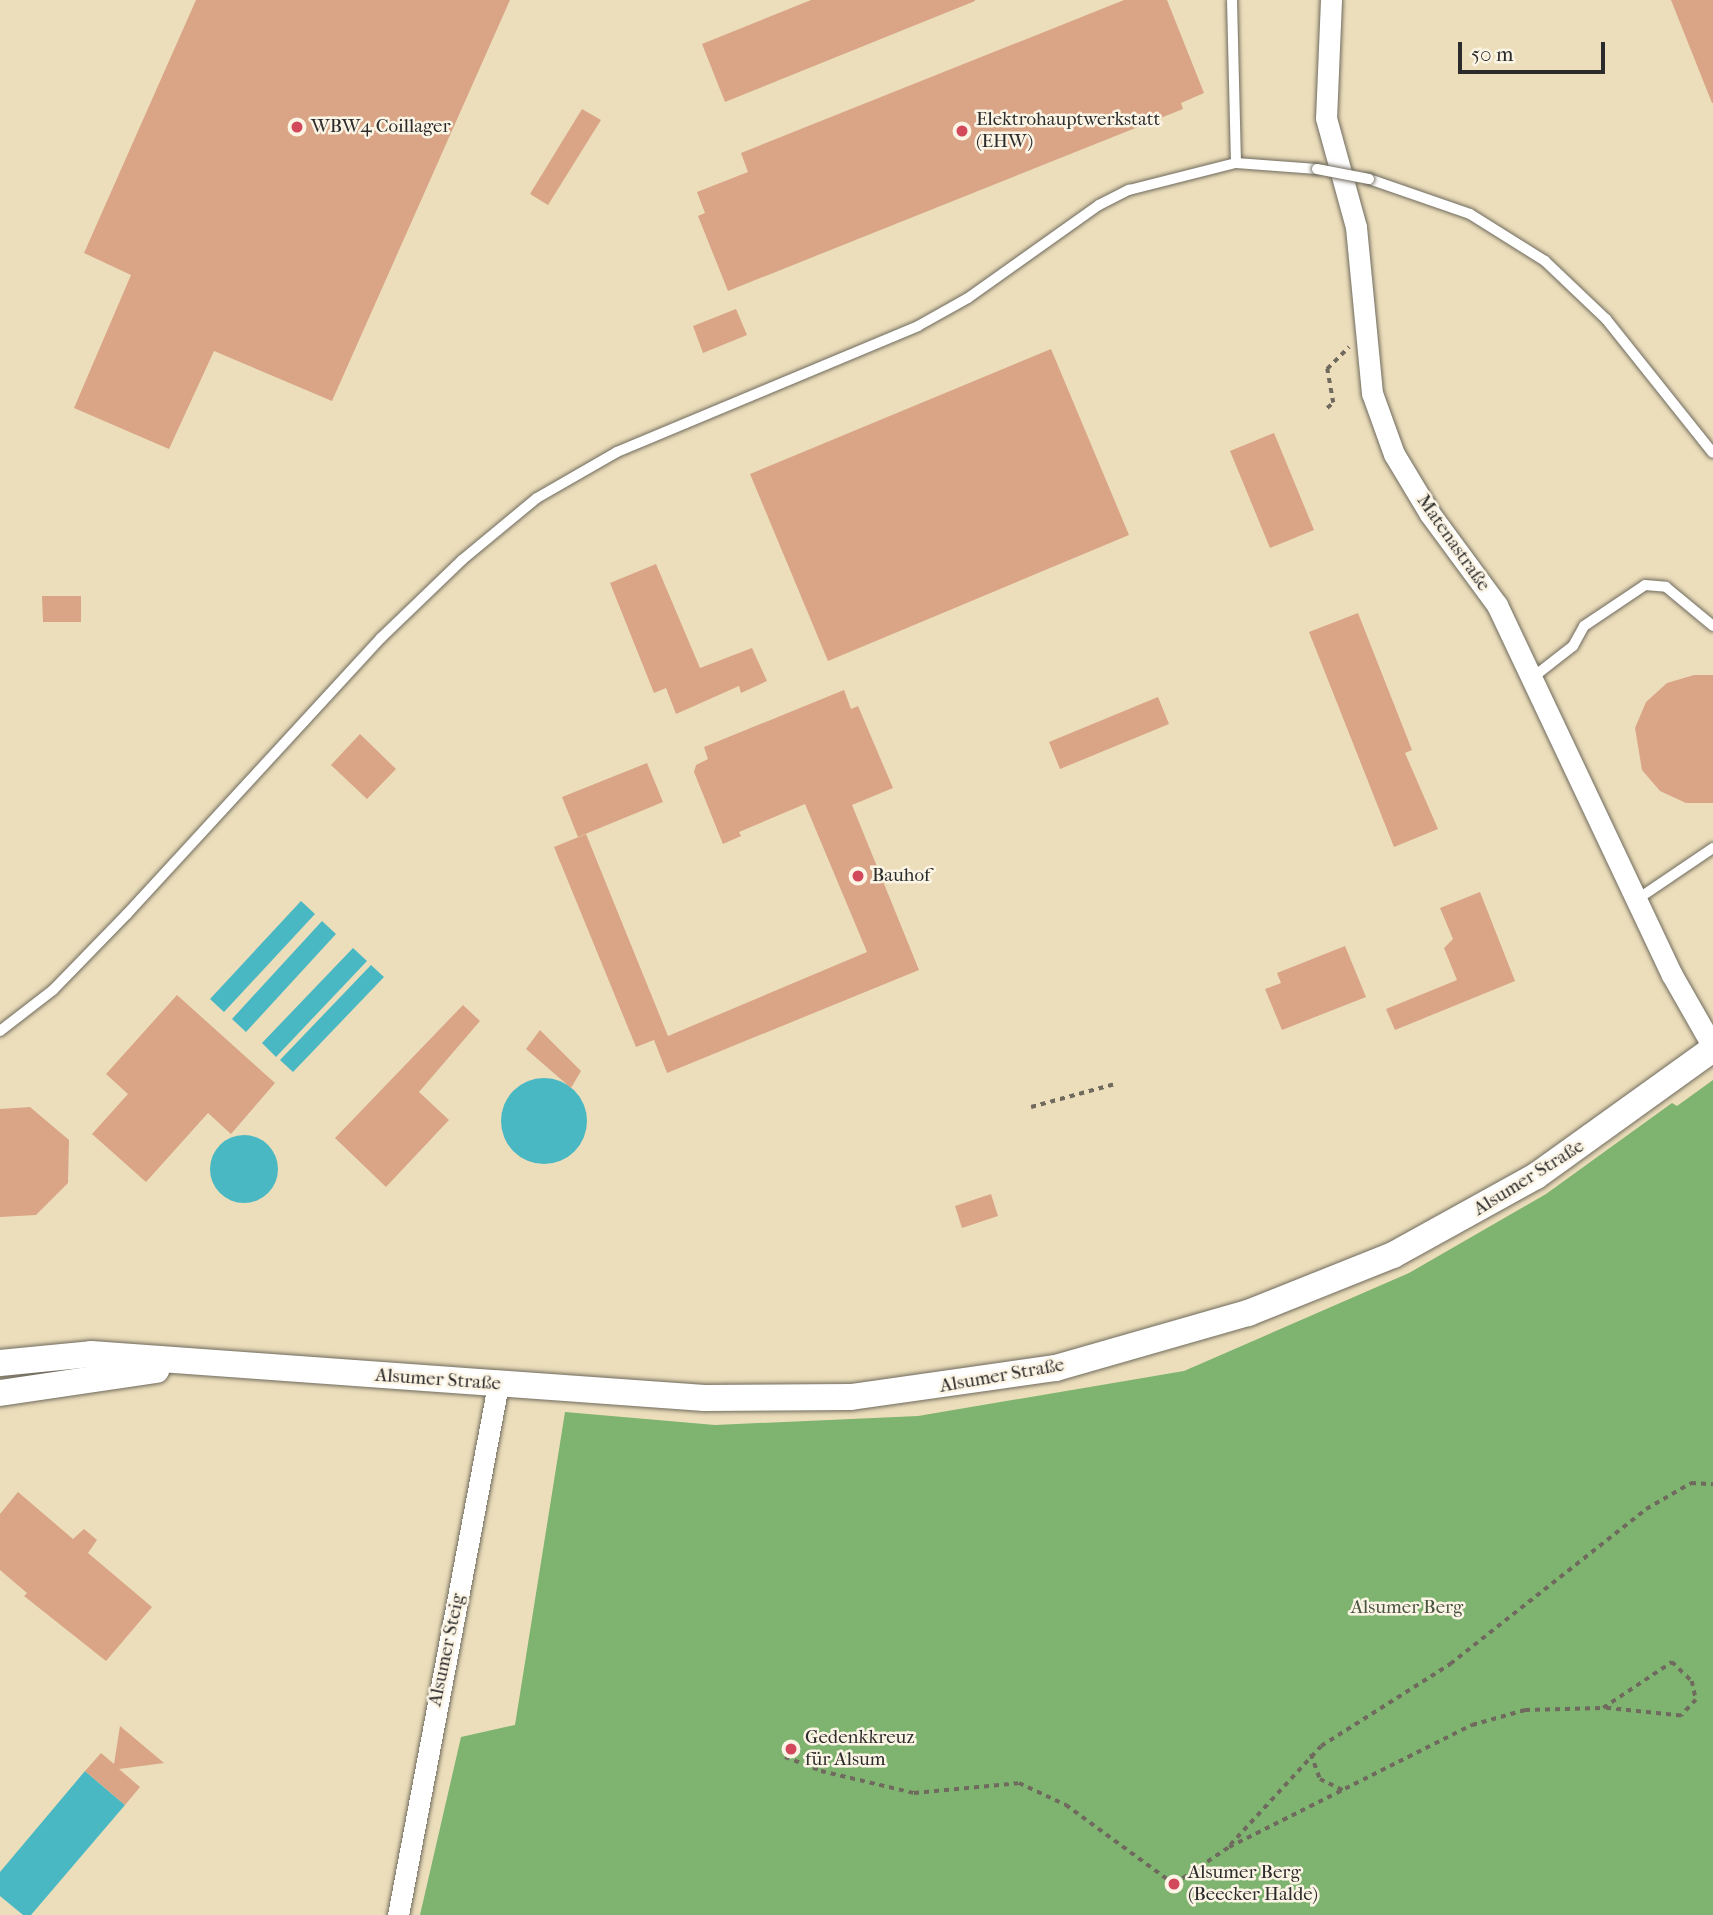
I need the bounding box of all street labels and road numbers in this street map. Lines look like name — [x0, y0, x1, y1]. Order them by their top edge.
street label: Matenastraße — [1411, 490, 1495, 596]
street label: Alsumer Straße — [1470, 1135, 1588, 1221]
street label: Alsumer Straße — [938, 1354, 1066, 1398]
street label: Alsumer Straße — [374, 1364, 502, 1396]
street label: Alsumer Steig — [424, 1592, 470, 1708]

